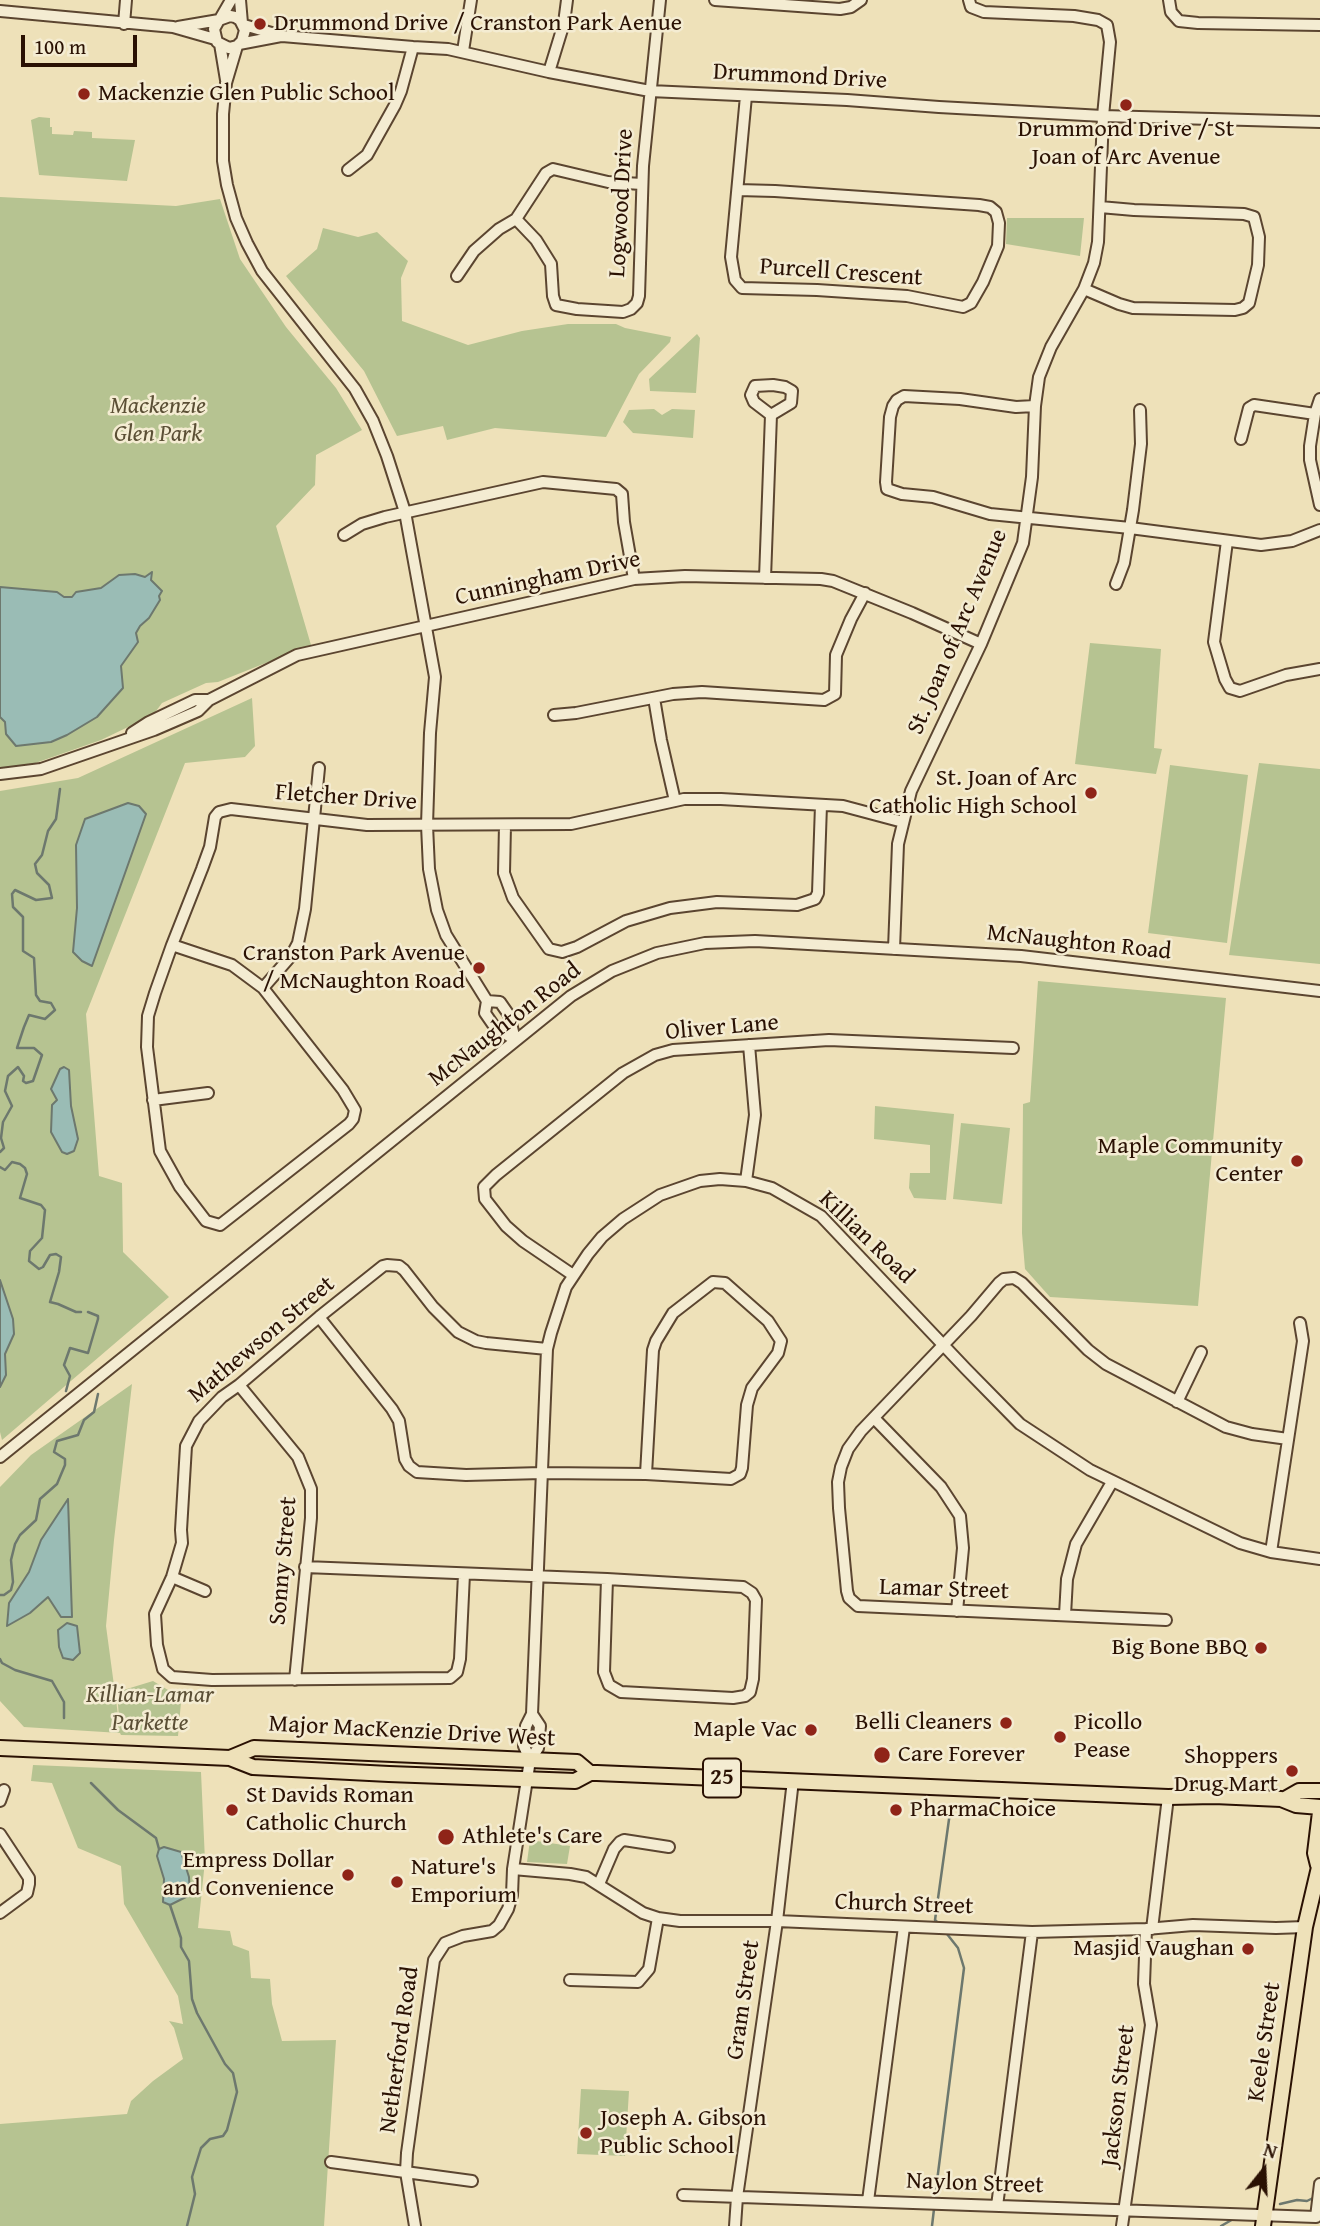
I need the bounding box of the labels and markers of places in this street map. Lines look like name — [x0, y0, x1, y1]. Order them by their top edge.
place label: Drummond Drive / Cranston Park Aenue — [274, 10, 682, 38]
marker: Drummond Drive / Cranston Park Aenue — [252, 16, 268, 32]
place label: Mackenzie Glen Public School — [98, 80, 395, 108]
marker: Mackenzie Glen Public School — [76, 86, 92, 102]
marker: Drummond Drive / St Joan of Arc Avenue — [1118, 97, 1134, 113]
place label: Drummond Drive / St Joan of Arc Avenue — [1018, 116, 1234, 172]
place label: St. Joan of Arc Catholic High School — [869, 765, 1077, 821]
marker: St. Joan of Arc Catholic High School — [1083, 785, 1099, 801]
place label: Cranston Park Avenue / McNaughton Road — [243, 940, 465, 996]
marker: Cranston Park Avenue / McNaughton Road — [471, 960, 487, 976]
place label: Maple Community Center — [1098, 1133, 1283, 1189]
marker: Maple Community Center — [1289, 1153, 1305, 1169]
place label: Big Bone BBQ — [1112, 1634, 1247, 1662]
marker: Big Bone BBQ — [1253, 1640, 1269, 1656]
place label: Belli Cleaners — [855, 1709, 992, 1737]
place label: Picollo Pease — [1074, 1709, 1142, 1765]
marker: Belli Cleaners — [998, 1715, 1014, 1731]
place label: Maple Vac — [693, 1716, 797, 1744]
marker: Maple Vac — [803, 1722, 819, 1738]
marker: Picollo Pease — [1052, 1729, 1068, 1745]
place label: Care Forever — [898, 1741, 1025, 1769]
place label: Shoppers Drug Mart — [1174, 1743, 1278, 1799]
marker: Care Forever — [872, 1745, 892, 1765]
marker: Shoppers Drug Mart — [1284, 1763, 1300, 1779]
place label: St Davids Roman Catholic Church — [246, 1782, 414, 1838]
place label: PharmaChoice — [910, 1796, 1056, 1824]
marker: St Davids Roman Catholic Church — [224, 1802, 240, 1818]
marker: PharmaChoice — [888, 1802, 904, 1818]
place label: Athlete's Care — [462, 1823, 602, 1851]
marker: Athlete's Care — [436, 1827, 456, 1847]
place label: Empress Dollar and Convenience — [163, 1847, 334, 1903]
place label: Nature's Emporium — [411, 1854, 517, 1910]
marker: Empress Dollar and Convenience — [340, 1867, 356, 1883]
marker: Nature's Emporium — [389, 1874, 405, 1890]
place label: Masjid Vaughan — [1073, 1935, 1234, 1963]
marker: Masjid Vaughan — [1240, 1941, 1256, 1957]
place label: Joseph A. Gibson Public School — [600, 2105, 767, 2161]
marker: Joseph A. Gibson Public School — [578, 2125, 594, 2141]

